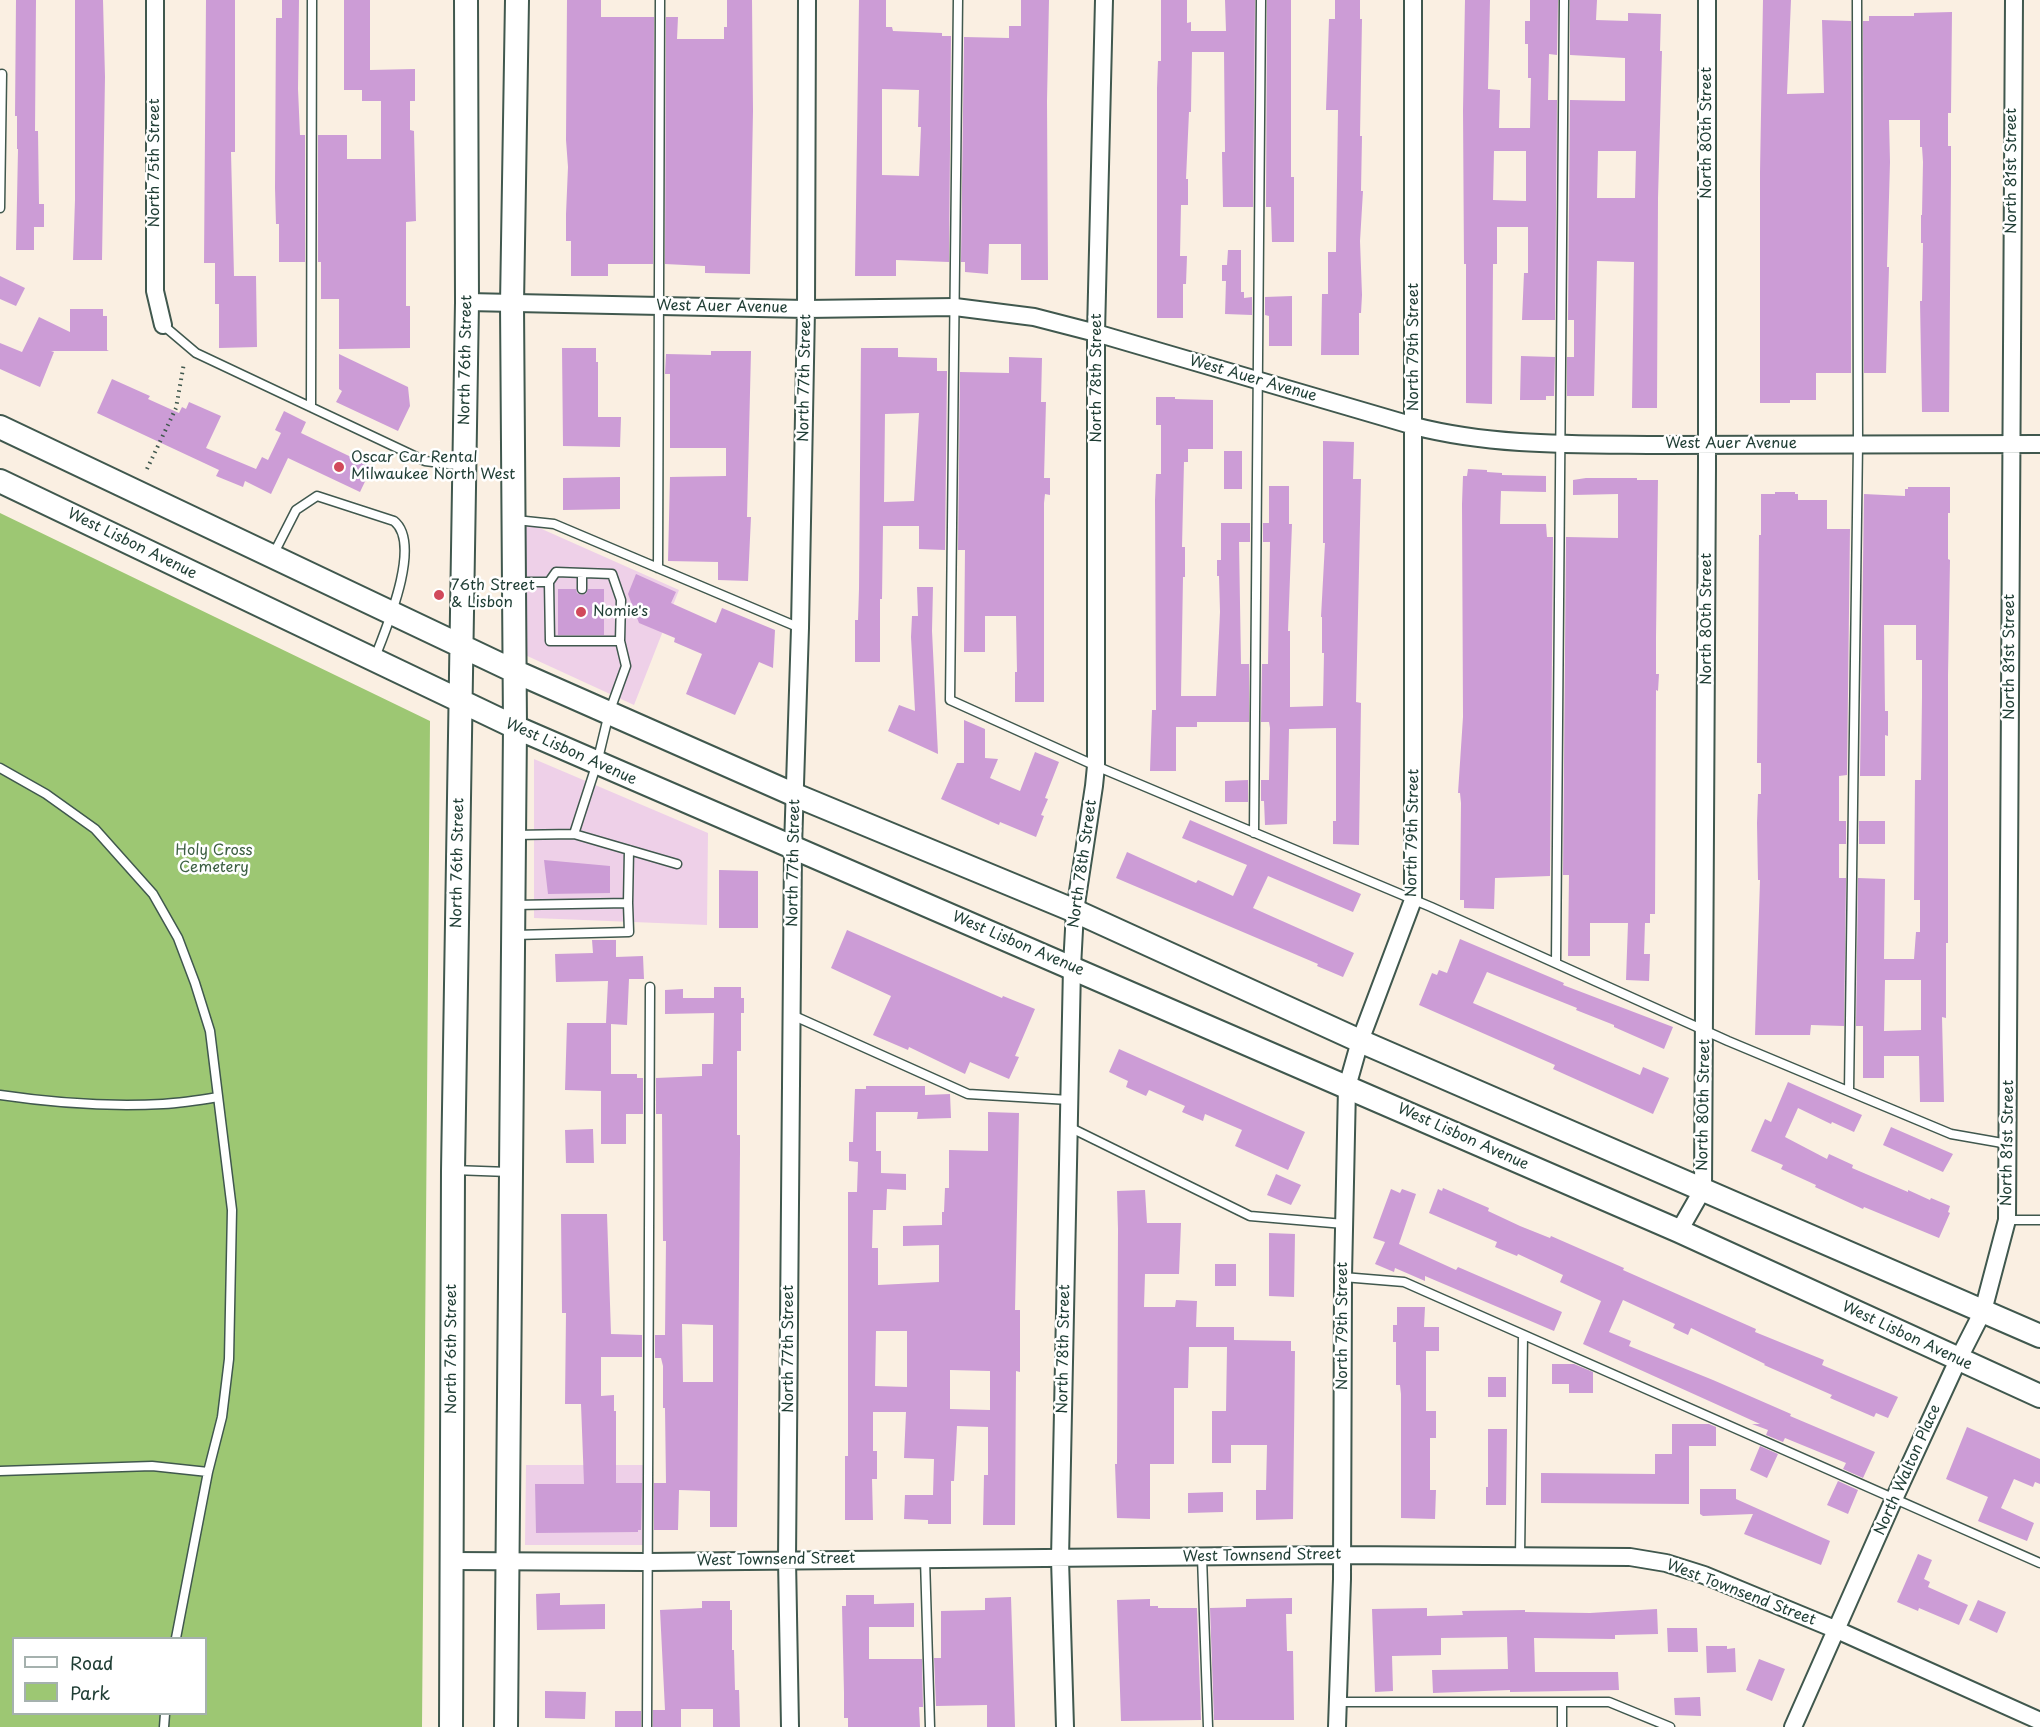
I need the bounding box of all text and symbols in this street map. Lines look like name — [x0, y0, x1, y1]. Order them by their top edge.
street label: North 80th Street — [1698, 67, 1716, 199]
street label: North 75th Street — [146, 98, 164, 228]
street label: North 81st Street — [2003, 108, 2021, 234]
street label: North 79th Street — [1405, 283, 1423, 411]
street label: North 76th Street — [456, 295, 476, 425]
street label: West Auer Avenue — [656, 297, 788, 317]
street label: North 78th Street — [1088, 313, 1106, 443]
street label: North 77th Street — [795, 314, 815, 442]
street label: West Auer Avenue — [1187, 352, 1319, 406]
street label: West Auer Avenue — [1665, 435, 1797, 453]
place label: Oscar Car Rental Milwaukee North West — [351, 449, 515, 484]
marker: Oscar Car Rental Milwaukee North West — [332, 460, 346, 474]
street label: West Lisbon Avenue — [64, 505, 200, 583]
street label: North 80th Street — [1698, 553, 1716, 685]
place label: 76th Street & Lisbon — [451, 577, 535, 612]
marker: 76th Street & Lisbon — [432, 588, 446, 602]
street label: North 81st Street — [2001, 594, 2019, 720]
place label: Nomie's — [593, 603, 648, 621]
marker: Nomie's — [574, 605, 588, 619]
street label: West Lisbon Avenue — [503, 715, 639, 789]
street label: North 79th Street — [1403, 769, 1423, 897]
street label: North 76th Street — [448, 798, 468, 928]
street label: North 77th Street — [784, 799, 804, 927]
street label: North 78th Street — [1065, 799, 1101, 929]
park label: Holy Cross Cemetery — [175, 842, 253, 877]
street label: West Lisbon Avenue — [949, 908, 1087, 980]
street label: North 80th Street — [1694, 1039, 1714, 1171]
street label: North 81st Street — [1998, 1080, 2018, 1206]
street label: West Lisbon Avenue — [1395, 1100, 1531, 1174]
street label: North 79th Street — [1334, 1262, 1352, 1390]
street label: North 76th Street — [443, 1284, 461, 1414]
street label: North 78th Street — [1054, 1284, 1074, 1414]
street label: North 77th Street — [780, 1285, 798, 1413]
street label: West Lisbon Avenue — [1839, 1298, 1975, 1374]
street label: North Walton Place — [1871, 1402, 1945, 1538]
street label: West Townsend Street — [1183, 1546, 1341, 1566]
street label: West Townsend Street — [697, 1550, 855, 1570]
street label: West Townsend Street — [1664, 1556, 1818, 1630]
legend — [12, 1637, 207, 1715]
text: Road — [70, 1649, 114, 1676]
text: Park — [70, 1679, 110, 1706]

